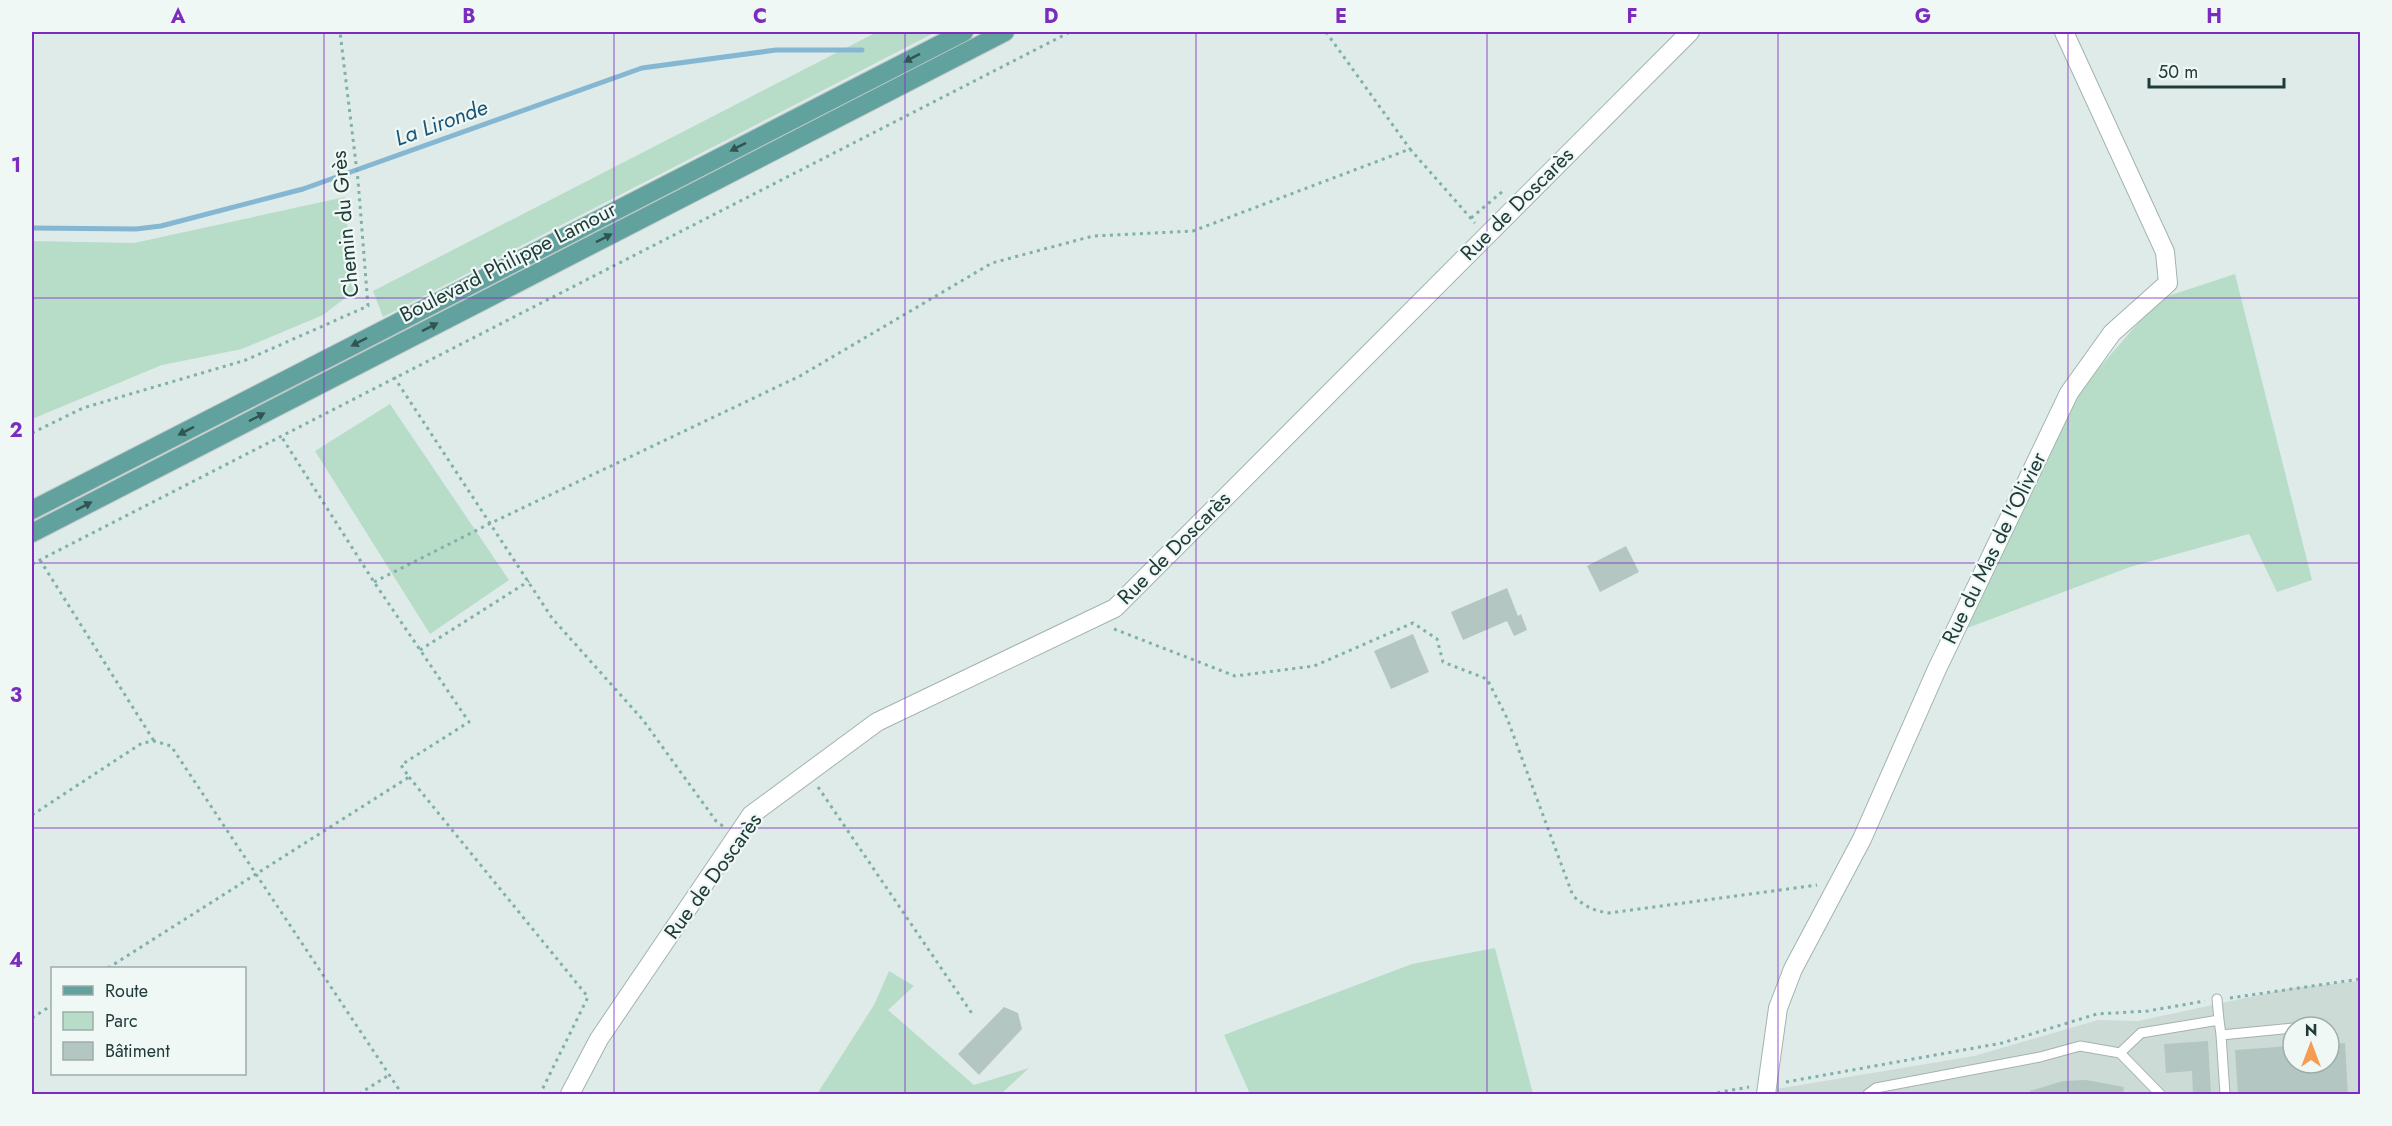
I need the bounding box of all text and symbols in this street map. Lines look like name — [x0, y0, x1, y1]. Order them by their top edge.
text: A — [170, 2, 186, 31]
text: B — [462, 2, 476, 31]
text: C — [753, 2, 767, 31]
text: D — [1044, 2, 1058, 31]
text: E — [1335, 2, 1347, 31]
text: F — [1626, 2, 1638, 31]
text: G — [1915, 2, 1931, 31]
text: H — [2206, 2, 2222, 31]
scale bar — [2149, 51, 2284, 89]
one-way arrow — [903, 53, 920, 63]
text: 50 m — [2158, 59, 2198, 85]
water label: La Lironde — [390, 90, 492, 154]
street label: Rue de Doscarès — [1454, 141, 1580, 267]
one-way arrow — [730, 142, 747, 152]
street label: Chemin du Grès — [324, 149, 366, 299]
text: 1 — [11, 151, 21, 180]
street label: Boulevard Philippe Lamour — [395, 194, 622, 330]
one-way arrow — [595, 233, 612, 243]
one-way arrow — [422, 322, 439, 332]
one-way arrow — [351, 337, 368, 347]
one-way arrow — [248, 412, 266, 422]
text: 2 — [9, 416, 23, 445]
one-way arrow — [177, 426, 194, 436]
street label: Rue du Mas de l'Olivier — [1935, 446, 2054, 649]
street label: Rue de Doscarès — [1111, 485, 1237, 611]
one-way arrow — [75, 501, 92, 511]
text: 3 — [10, 681, 22, 710]
street label: Rue de Doscarès — [657, 807, 769, 945]
text: 4 — [9, 946, 23, 975]
legend — [51, 967, 246, 1075]
text: Route — [105, 978, 148, 1004]
text: Parc — [105, 1008, 138, 1034]
north arrow — [2281, 1015, 2341, 1075]
text: N — [2305, 1019, 2317, 1042]
text: Bâtiment — [105, 1038, 171, 1064]

